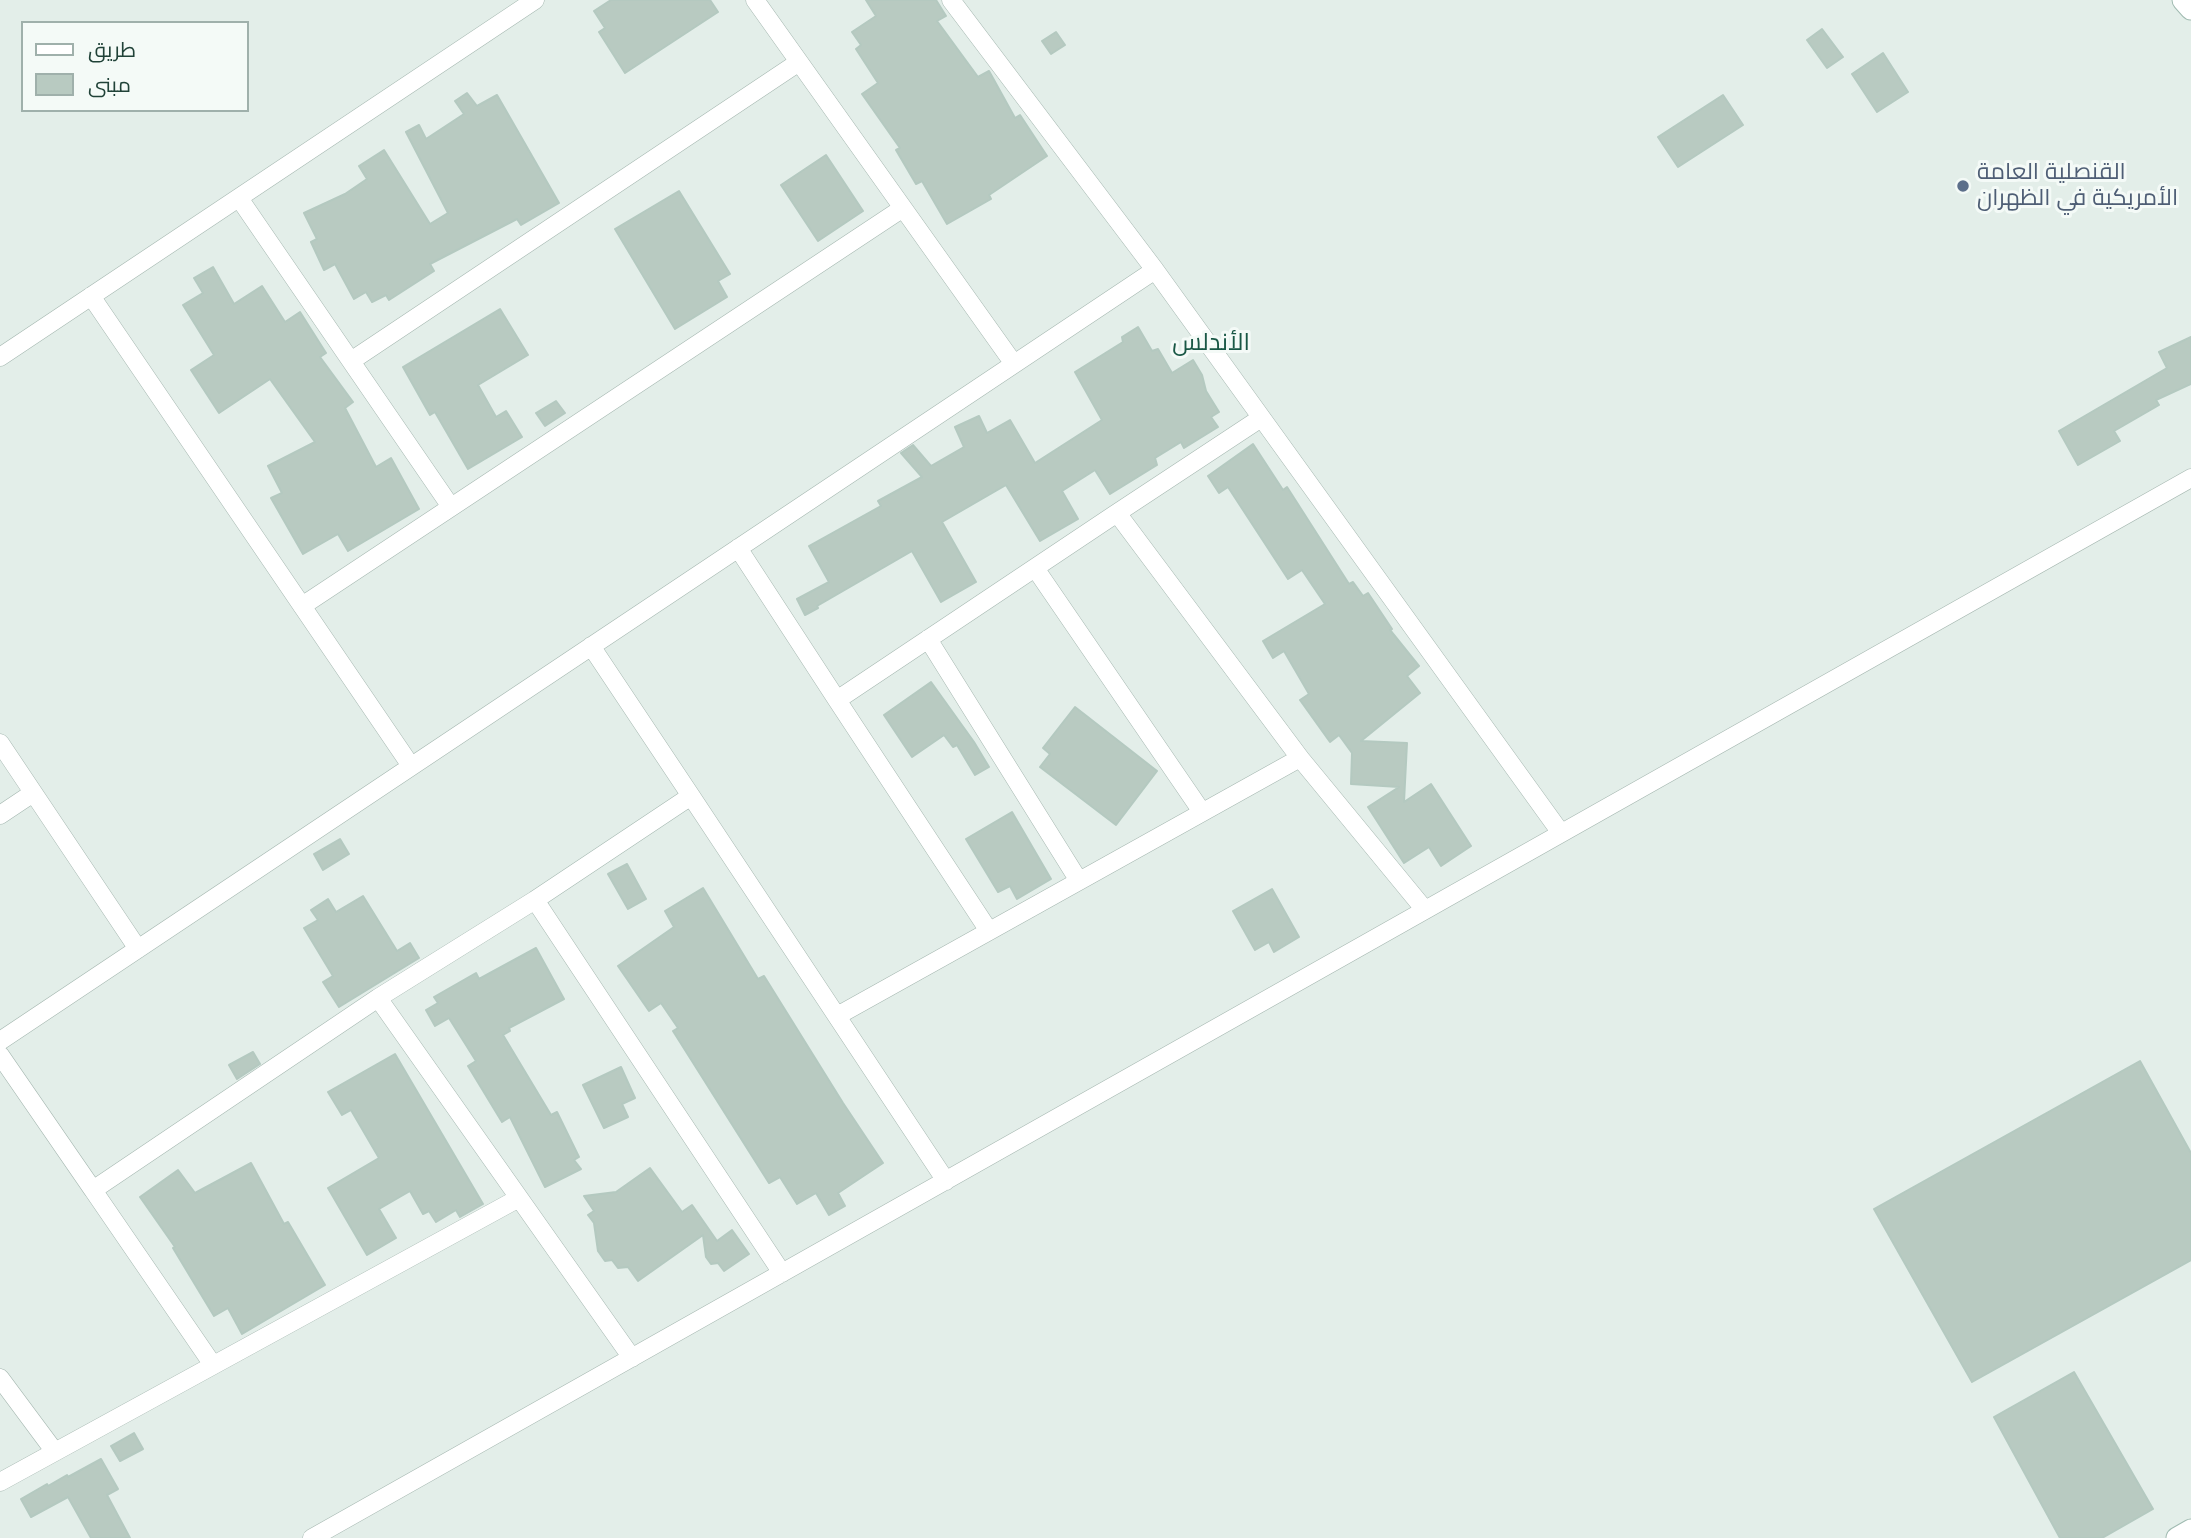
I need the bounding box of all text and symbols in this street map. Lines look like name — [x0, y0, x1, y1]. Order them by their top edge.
legend — [21, 21, 248, 112]
text: طريق — [88, 36, 136, 64]
text: مبنى — [88, 71, 131, 99]
place label: القنصلية العامة الأمريكية في الظهران — [1977, 159, 2178, 213]
marker: القنصلية العامة الأمريكية في الظهران — [1955, 178, 1971, 194]
district label: الأندلس — [1172, 330, 1250, 358]

